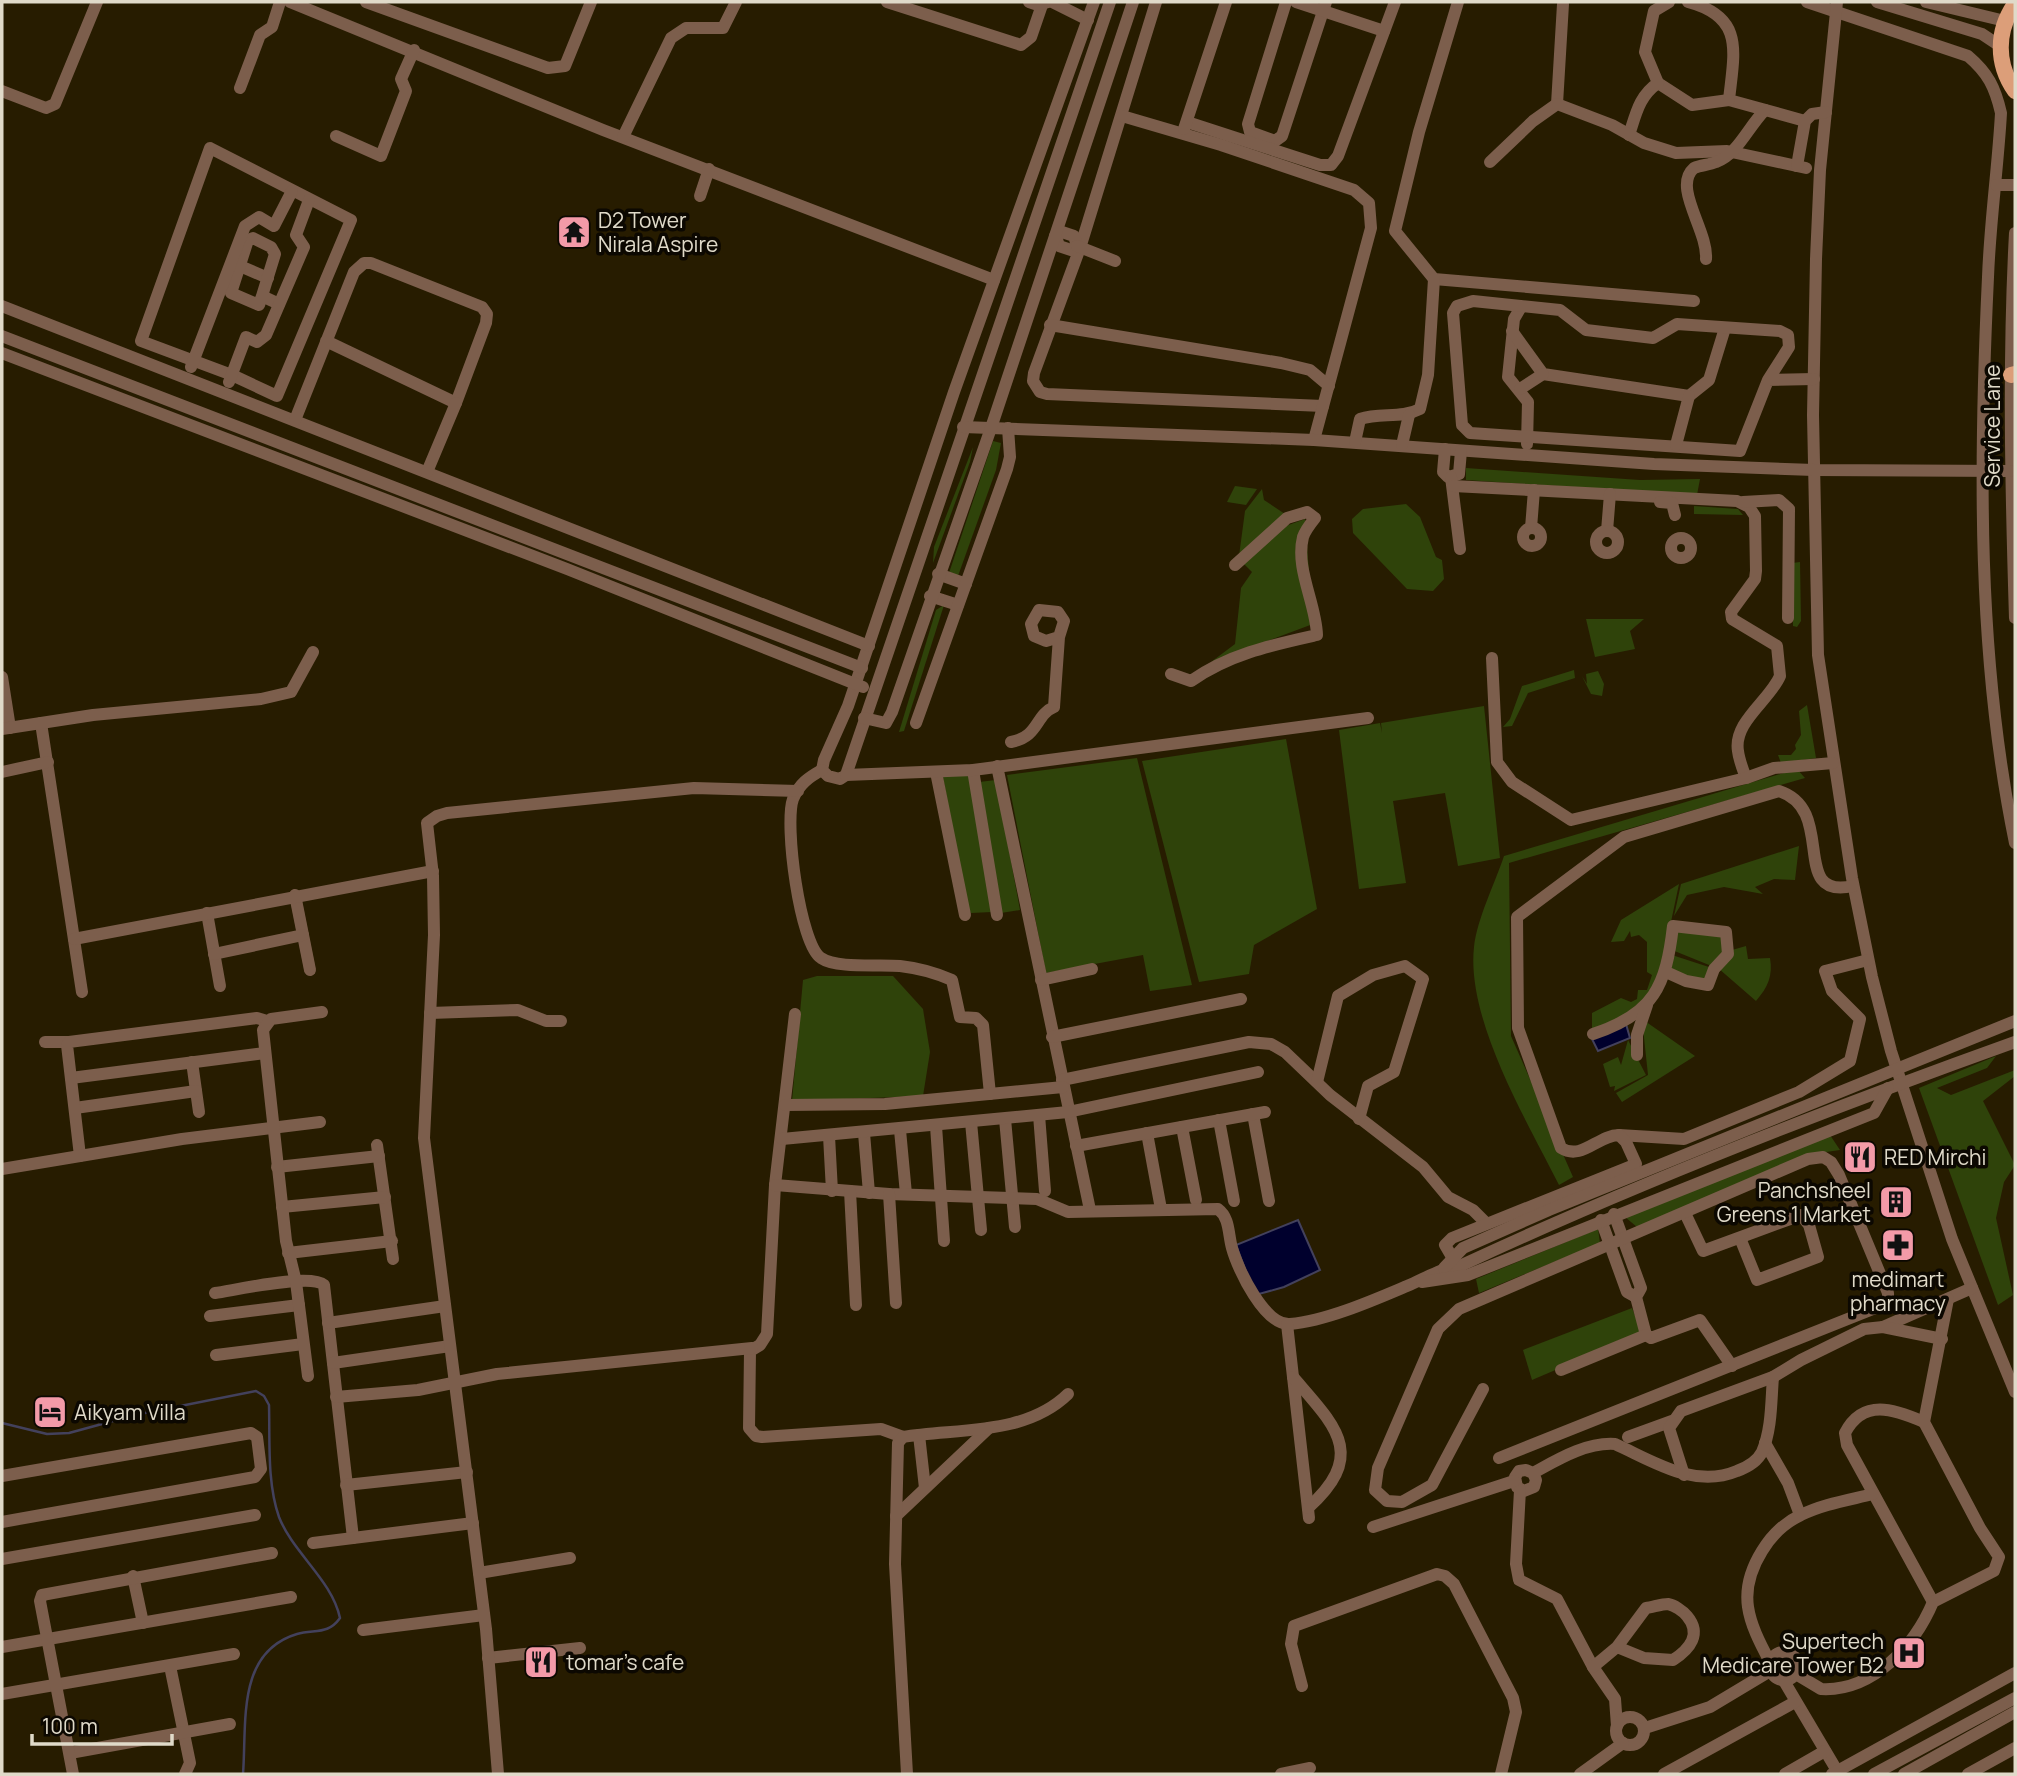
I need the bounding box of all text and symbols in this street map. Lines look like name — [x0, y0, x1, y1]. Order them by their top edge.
place label: D2 Tower Nirala Aspire — [598, 206, 718, 258]
temple icon: D2 Tower Nirala Aspire — [555, 213, 593, 251]
street label: Service Lane — [1978, 364, 2006, 488]
restaurant icon: RED Mirchi — [1841, 1138, 1879, 1176]
place label: RED Mirchi — [1884, 1143, 1986, 1171]
place label: Panchsheel Greens 1 Market — [1717, 1176, 1871, 1228]
building icon: Panchsheel Greens 1 Market — [1877, 1183, 1915, 1221]
pharmacy icon: medimart pharmacy — [1879, 1226, 1917, 1264]
place label: medimart pharmacy — [1850, 1265, 1946, 1317]
hotel icon: Aikyam Villa — [31, 1393, 69, 1431]
place label: Aikyam Villa — [74, 1398, 186, 1426]
place label: Supertech Medicare Tower B2 — [1702, 1627, 1884, 1679]
hospital icon: Supertech Medicare Tower B2 — [1890, 1634, 1928, 1672]
restaurant icon: tomar's cafe — [522, 1643, 560, 1681]
place label: tomar's cafe — [566, 1648, 684, 1676]
scale bar — [32, 1702, 172, 1746]
text: 100 m — [42, 1712, 98, 1740]

